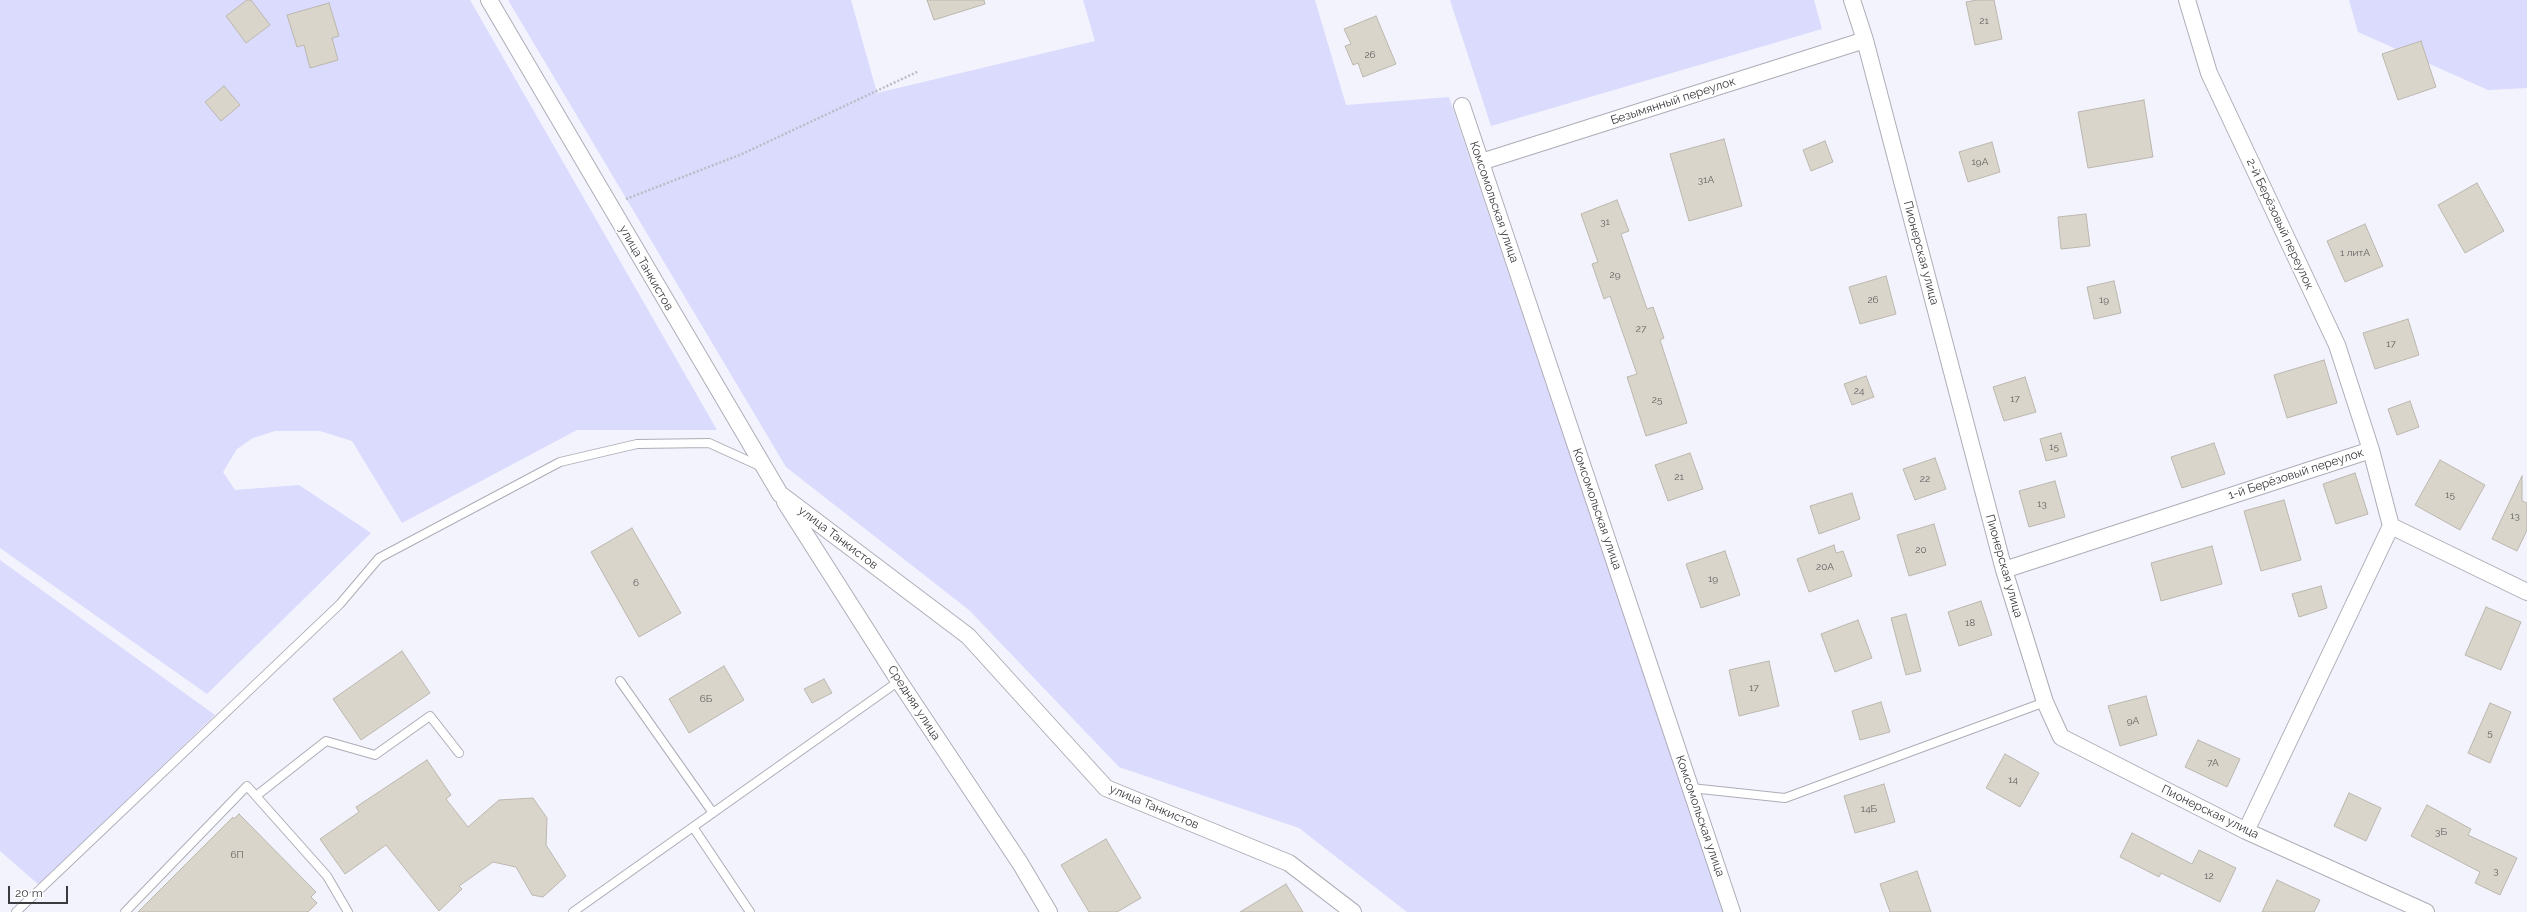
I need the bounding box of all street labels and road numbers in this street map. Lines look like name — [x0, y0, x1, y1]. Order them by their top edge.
street label: Безымянный переулок — [1609, 74, 1737, 128]
street label: Комсомольская улица — [1466, 139, 1522, 265]
street label: 2-й Берёзовый переулок — [2243, 156, 2317, 292]
street label: Пионерская улица — [1900, 200, 1942, 306]
street label: улица Танкистов — [616, 223, 676, 313]
street label: 1-й Берёзовый переулок — [2226, 445, 2366, 503]
street label: Комсомольская улица — [1569, 446, 1625, 572]
street label: улица Танкистов — [795, 503, 881, 573]
street label: Пионерская улица — [1982, 513, 2026, 619]
street label: Средняя улица — [885, 663, 943, 743]
street label: Комсомольская улица — [1672, 753, 1728, 879]
street label: улица Танкистов — [1107, 782, 1201, 832]
street label: Пионерская улица — [2159, 782, 2261, 842]

